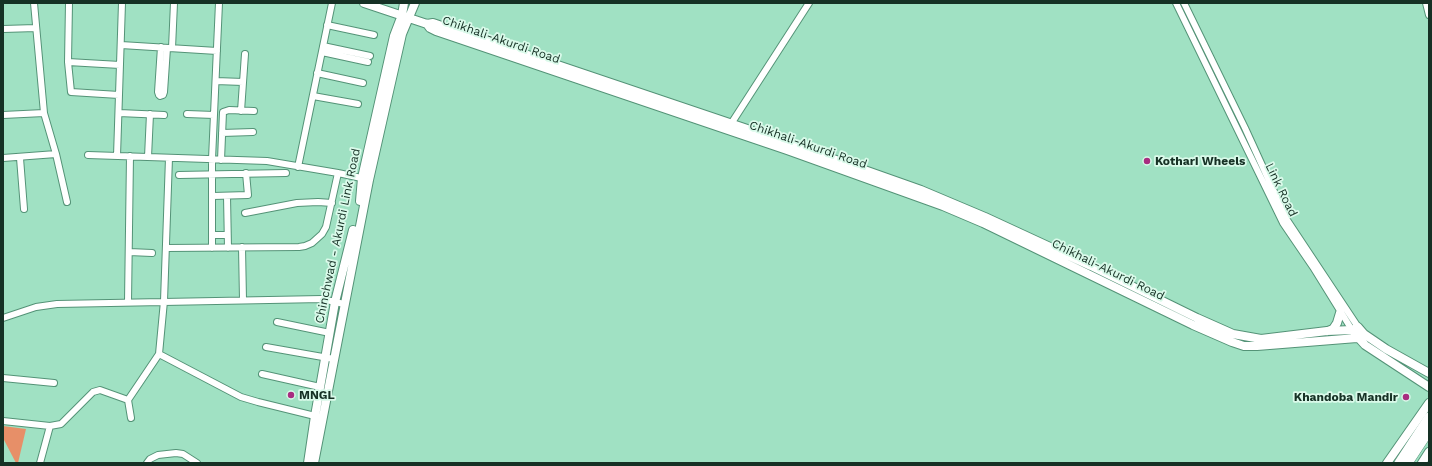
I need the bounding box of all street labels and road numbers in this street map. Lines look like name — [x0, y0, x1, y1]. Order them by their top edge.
street label: Chikhali-Akurdi Road — [440, 13, 562, 67]
street label: Chikhali-Akurdi Road — [747, 118, 869, 172]
street label: Chinchwad - Akurdi Link Road — [312, 147, 364, 325]
street label: Link Road — [1262, 161, 1300, 219]
street label: Chikhali-Akurdi Road — [1049, 236, 1167, 304]

